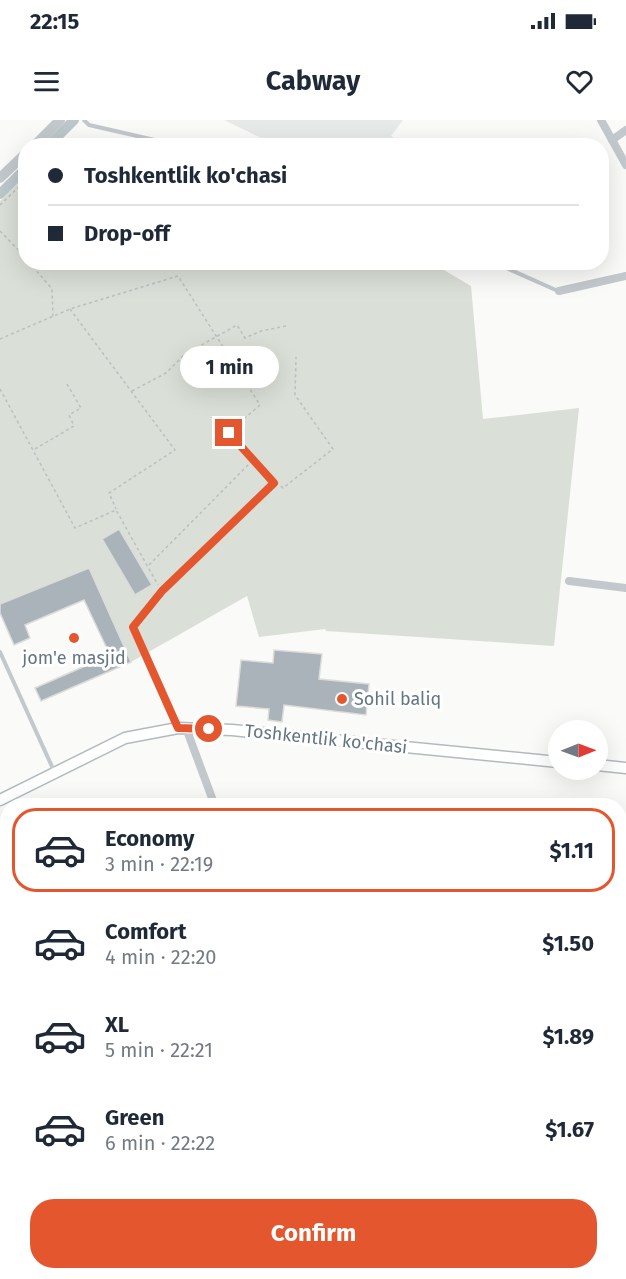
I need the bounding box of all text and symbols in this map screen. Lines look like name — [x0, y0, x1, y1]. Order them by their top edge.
text: 22:15 — [30, 8, 79, 35]
icon: menu — [30, 65, 63, 98]
text: Cabway — [266, 65, 360, 97]
icon: heart — [563, 65, 596, 98]
text: Toshkentlik ko'chasi — [84, 162, 287, 189]
text: Drop-off — [84, 220, 170, 247]
callout: 1 min — [180, 346, 278, 388]
text: 1 min — [205, 355, 254, 379]
route end — [215, 419, 242, 446]
marker: jom'e masjid — [67, 631, 81, 645]
place label: jom'e masjid — [21, 647, 126, 669]
place label: Sohil baliq — [354, 688, 441, 710]
marker: Sohil baliq — [335, 692, 349, 706]
route start — [195, 715, 222, 742]
street label: Toshkentlik ko'chasi — [244, 720, 408, 758]
north arrow — [548, 720, 608, 780]
map controls — [548, 720, 608, 780]
icon: car — [33, 823, 87, 877]
text: Economy — [105, 825, 194, 852]
text: $1.11 — [549, 837, 594, 864]
text: 3 min · 22:19 — [105, 852, 213, 876]
icon: car — [33, 916, 87, 970]
text: Comfort — [105, 918, 186, 945]
text: $1.50 — [542, 930, 594, 957]
text: 4 min · 22:20 — [105, 945, 217, 969]
icon: car — [33, 1009, 87, 1063]
text: XL — [105, 1011, 129, 1038]
text: $1.89 — [542, 1023, 594, 1050]
text: 5 min · 22:21 — [105, 1038, 213, 1062]
icon: car — [33, 1102, 87, 1156]
text: Green — [105, 1104, 164, 1131]
text: $1.67 — [545, 1116, 594, 1143]
text: 6 min · 22:22 — [105, 1131, 215, 1155]
button: Confirm — [30, 1199, 597, 1268]

